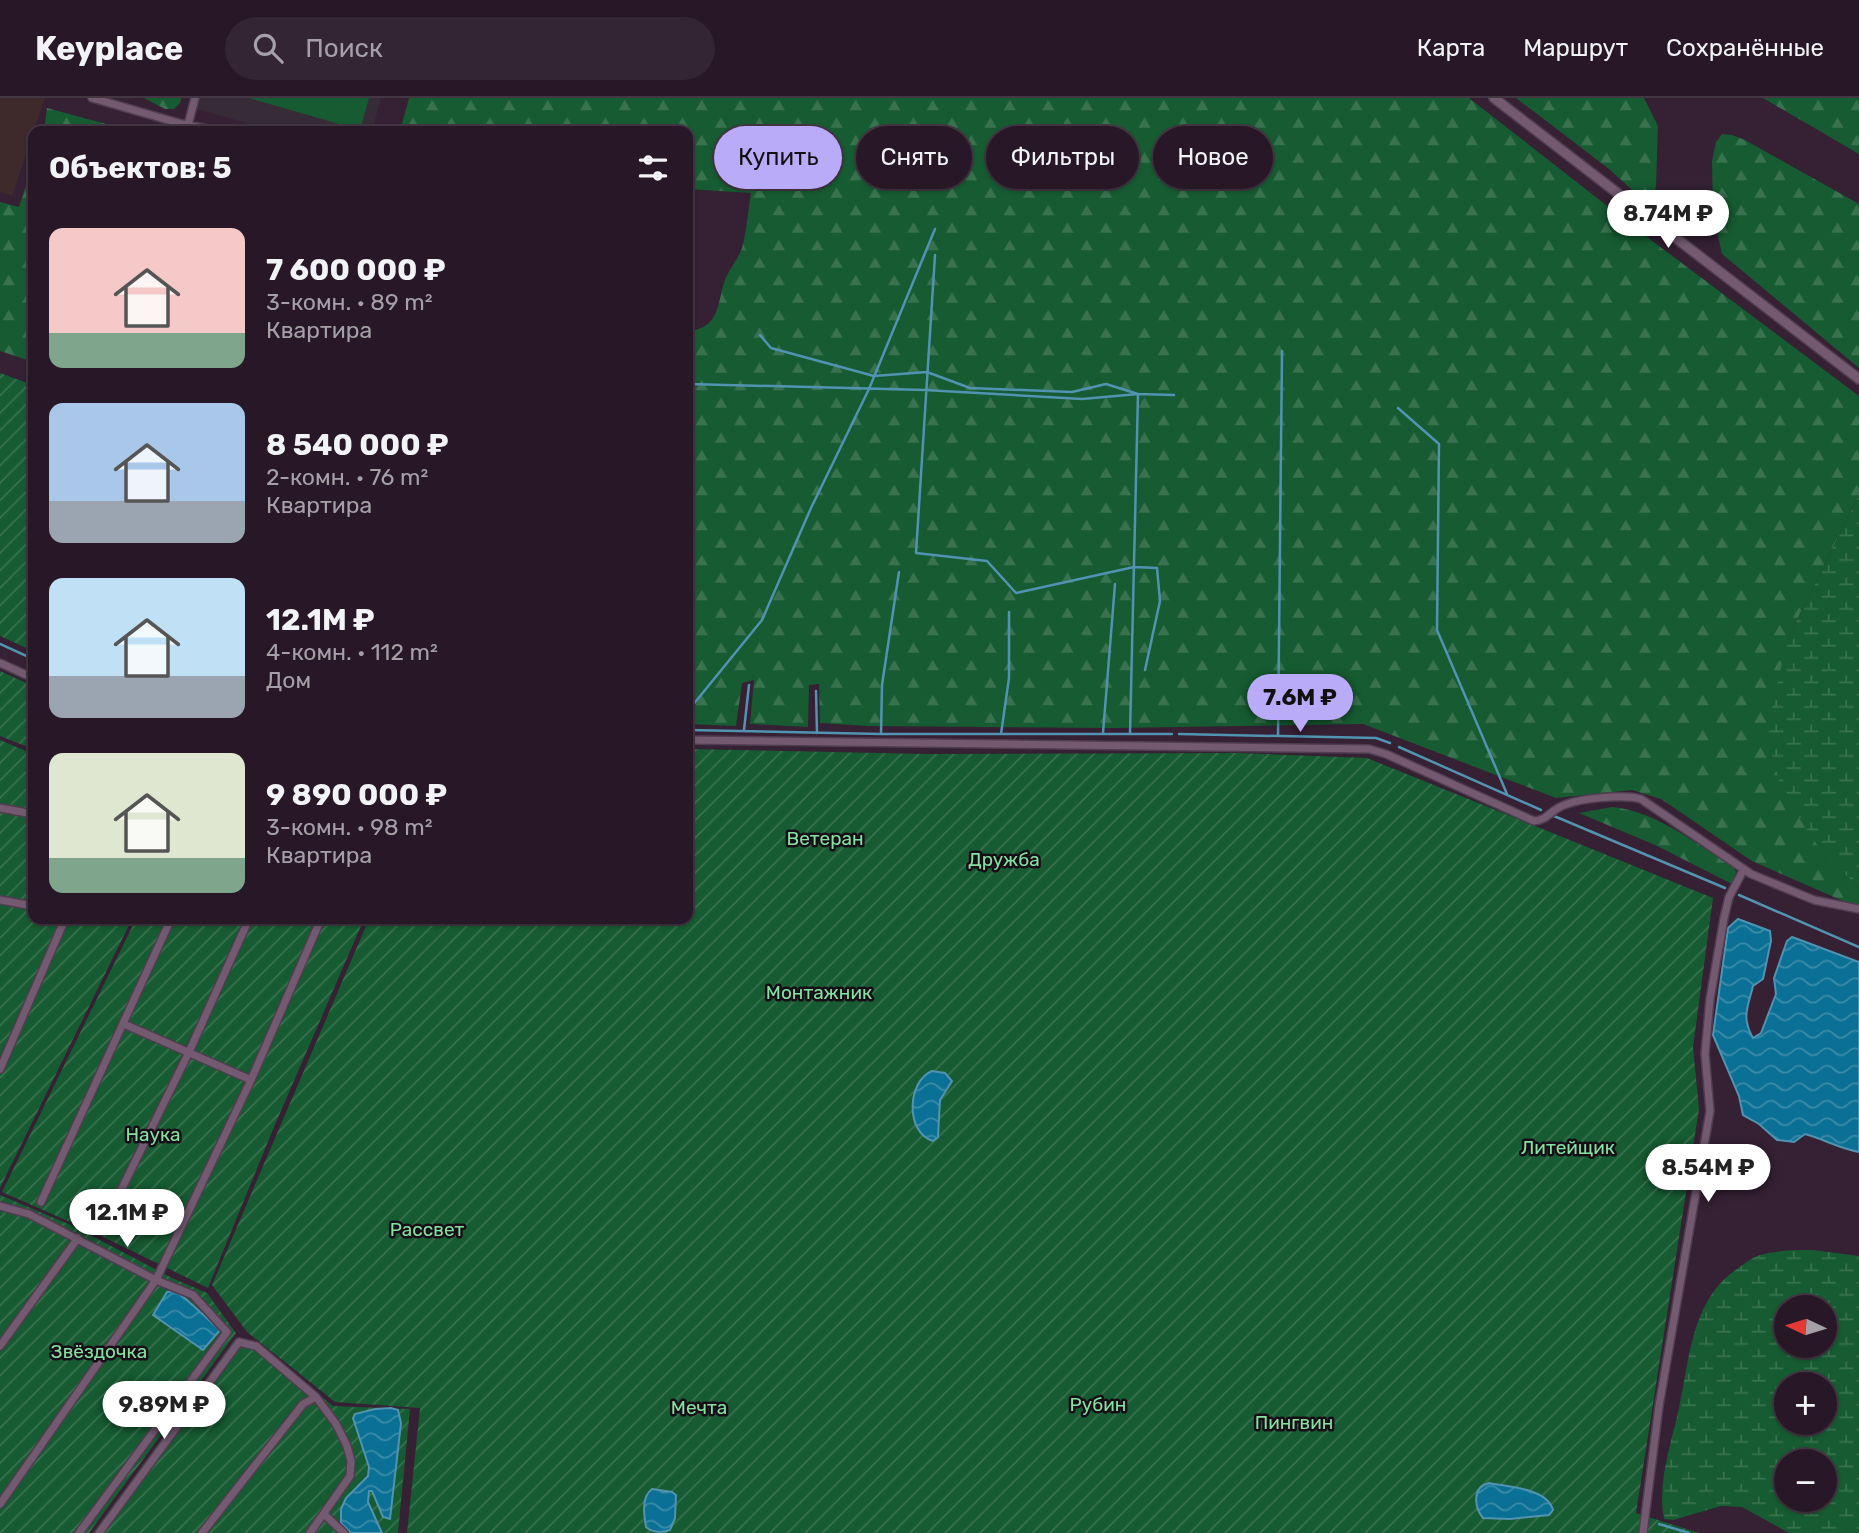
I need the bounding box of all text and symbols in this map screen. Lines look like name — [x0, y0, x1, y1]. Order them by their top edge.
search box — [225, 17, 715, 80]
text: Keyplace — [35, 29, 183, 68]
icon: search — [249, 29, 287, 67]
text: Поиск — [305, 33, 383, 64]
text: Карта — [1417, 34, 1485, 62]
text: Маршрут — [1523, 34, 1628, 62]
text: Сохранённые — [1666, 34, 1824, 62]
chip: Купить — [714, 126, 842, 189]
chip: Снять — [856, 126, 972, 189]
chip: Фильтры — [986, 126, 1139, 189]
chip: Новое — [1153, 126, 1273, 189]
icon: filters — [634, 149, 672, 187]
text: Объектов: 5 — [49, 150, 232, 186]
pin: 8.74M ₽ — [1603, 190, 1733, 250]
text: 8.74M ₽ — [1623, 199, 1713, 227]
text: 7 600 000 ₽ — [266, 252, 446, 288]
icon: home — [105, 256, 189, 340]
text: 3-комн. · 89 m² — [266, 288, 432, 316]
text: Квартира — [266, 316, 372, 344]
text: 8 540 000 ₽ — [266, 427, 449, 463]
icon: home — [105, 431, 189, 515]
text: 2-комн. · 76 m² — [266, 463, 428, 491]
text: Квартира — [266, 491, 372, 519]
text: 12.1M ₽ — [266, 602, 375, 638]
icon: home — [105, 606, 189, 690]
text: 4-комн. · 112 m² — [266, 638, 438, 666]
text: Дом — [266, 666, 311, 694]
pin: 7.6M ₽ — [1243, 674, 1357, 734]
text: 7.6M ₽ — [1263, 683, 1337, 711]
text: 9 890 000 ₽ — [266, 777, 447, 813]
icon: home — [105, 781, 189, 865]
text: 3-комн. · 98 m² — [266, 813, 432, 841]
park label: Ветеран — [786, 827, 864, 850]
text: Квартира — [266, 841, 372, 869]
park label: Дружба — [968, 848, 1040, 871]
park label: Монтажник — [766, 981, 872, 1004]
park label: Наука — [125, 1123, 181, 1146]
park label: Литейщик — [1521, 1136, 1615, 1159]
pin: 8.54M ₽ — [1643, 1144, 1773, 1204]
text: 8.54M ₽ — [1661, 1153, 1755, 1181]
pin: 12.1M ₽ — [62, 1190, 192, 1249]
text: 12.1M ₽ — [85, 1198, 169, 1226]
park label: Рассвет — [390, 1218, 465, 1241]
north arrow — [1774, 1295, 1838, 1358]
map controls — [1774, 1295, 1837, 1512]
park label: Звёздочка — [51, 1340, 147, 1363]
button: + — [1774, 1372, 1837, 1435]
pin: 9.89M ₽ — [99, 1382, 229, 1441]
text: 9.89M ₽ — [119, 1390, 209, 1418]
park label: Рубин — [1070, 1393, 1126, 1416]
park label: Мечта — [671, 1396, 727, 1419]
park label: Пингвин — [1255, 1411, 1333, 1434]
button: − — [1774, 1449, 1837, 1512]

